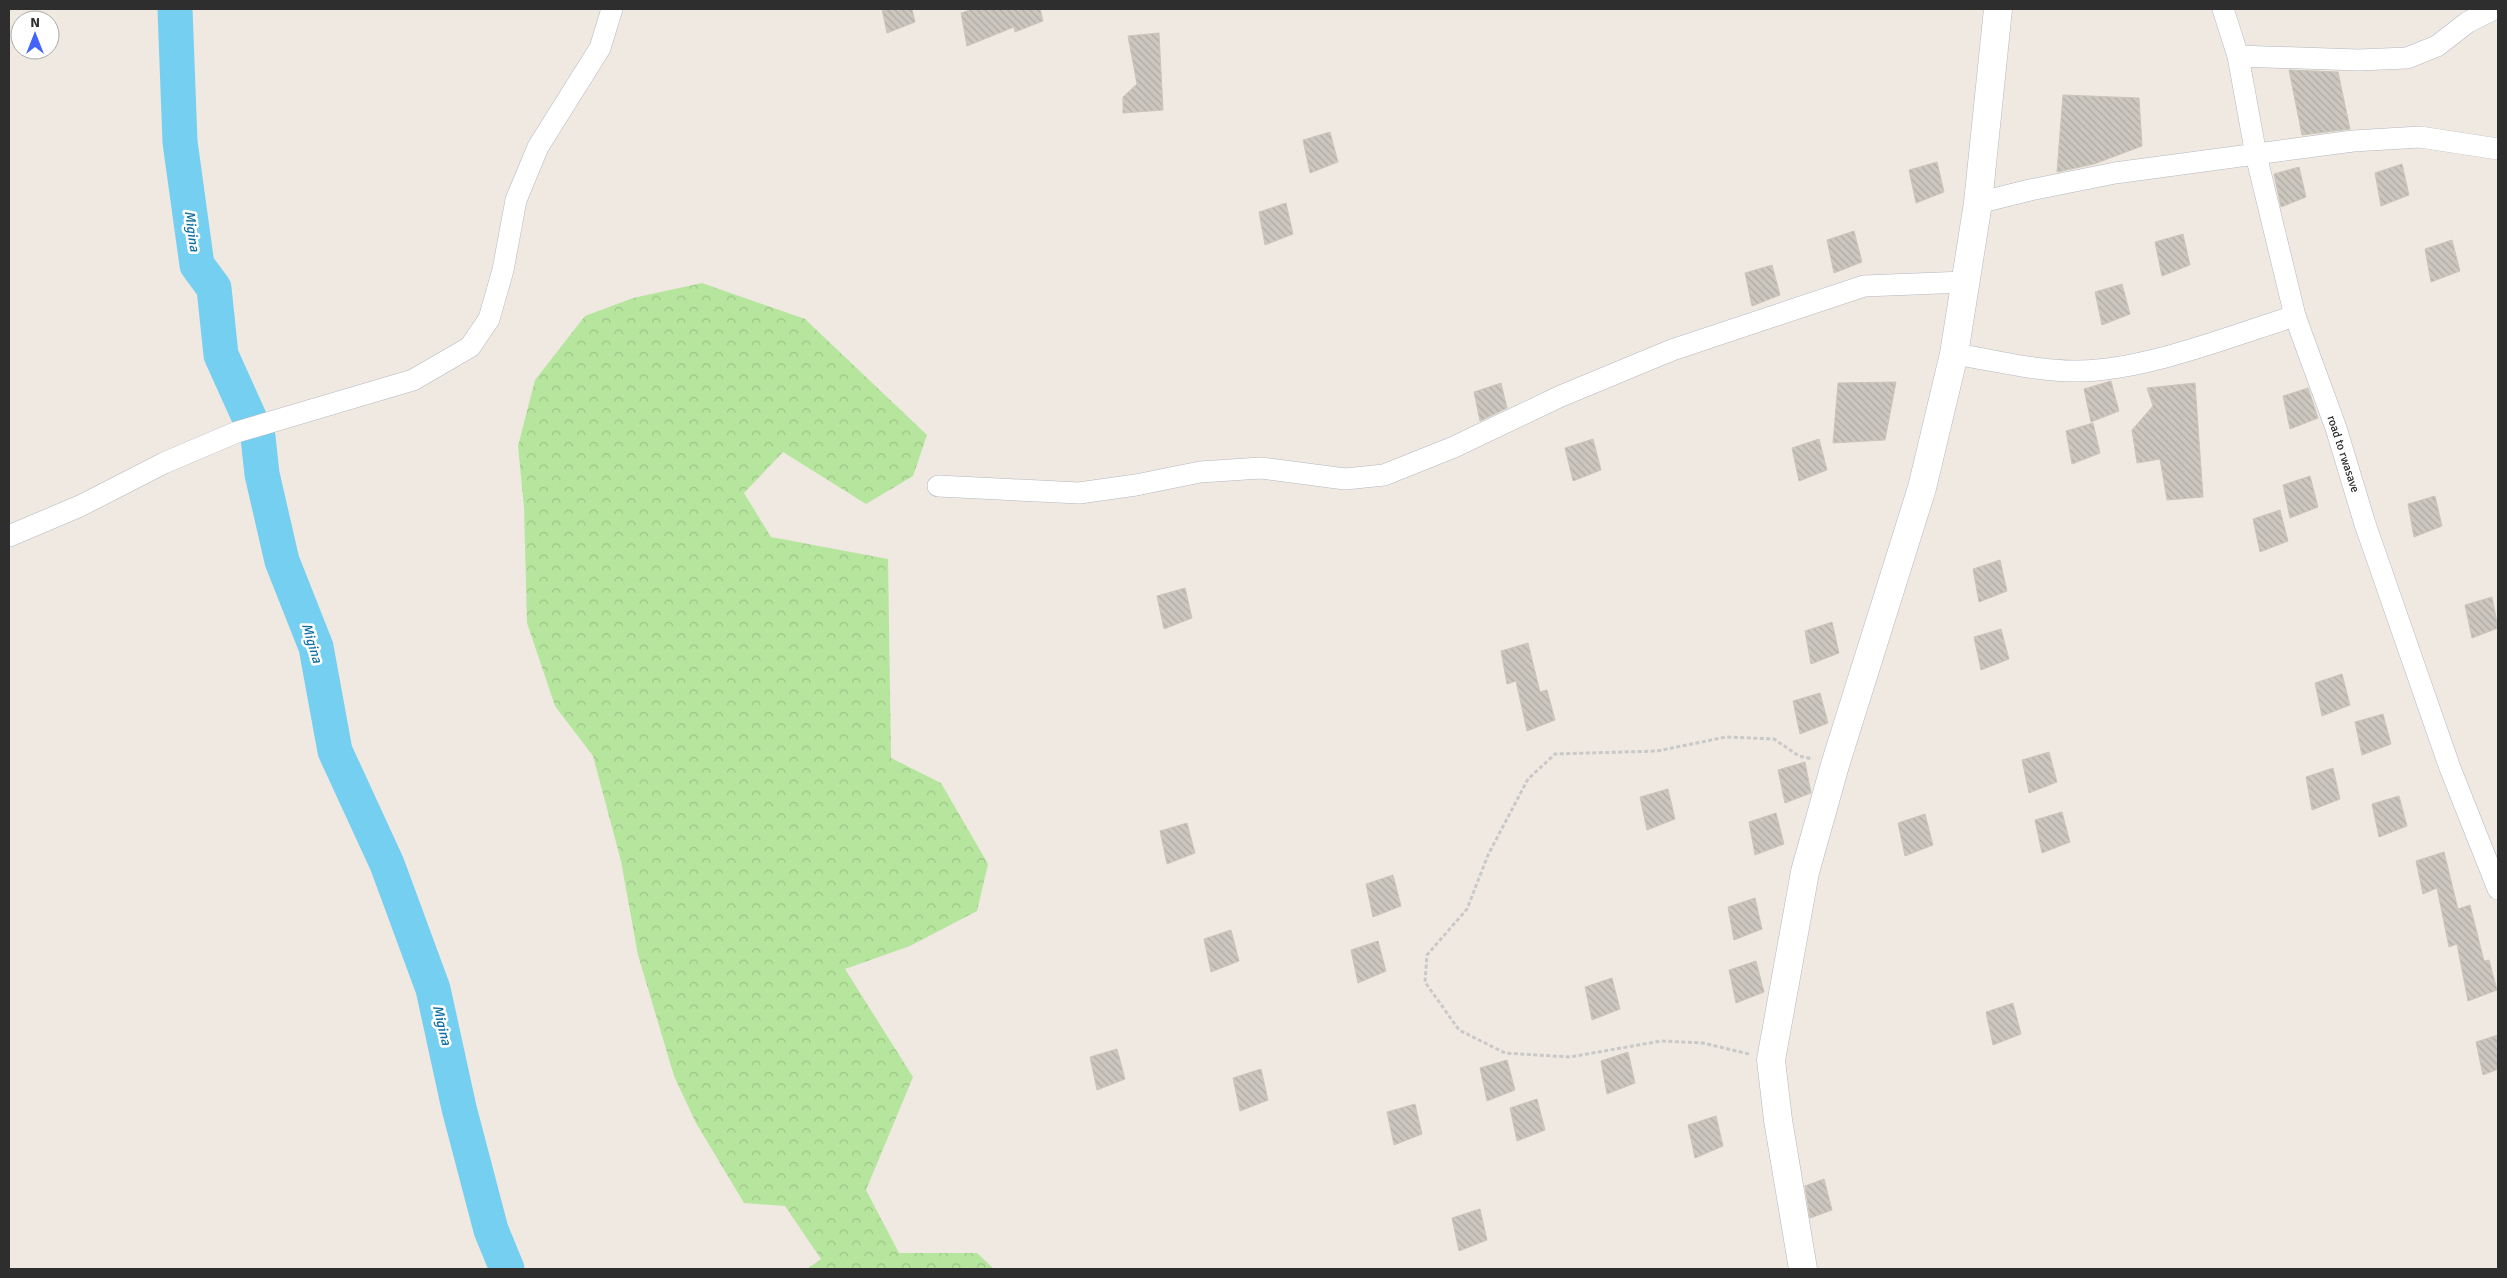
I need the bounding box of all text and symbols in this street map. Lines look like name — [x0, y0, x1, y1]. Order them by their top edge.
north arrow — [10, 10, 60, 60]
text: N — [30, 14, 40, 31]
water label: Migina — [181, 210, 203, 253]
street label: road to rwasave — [2323, 414, 2363, 494]
water label: Migina — [298, 621, 326, 666]
water label: Migina — [429, 1003, 455, 1048]

